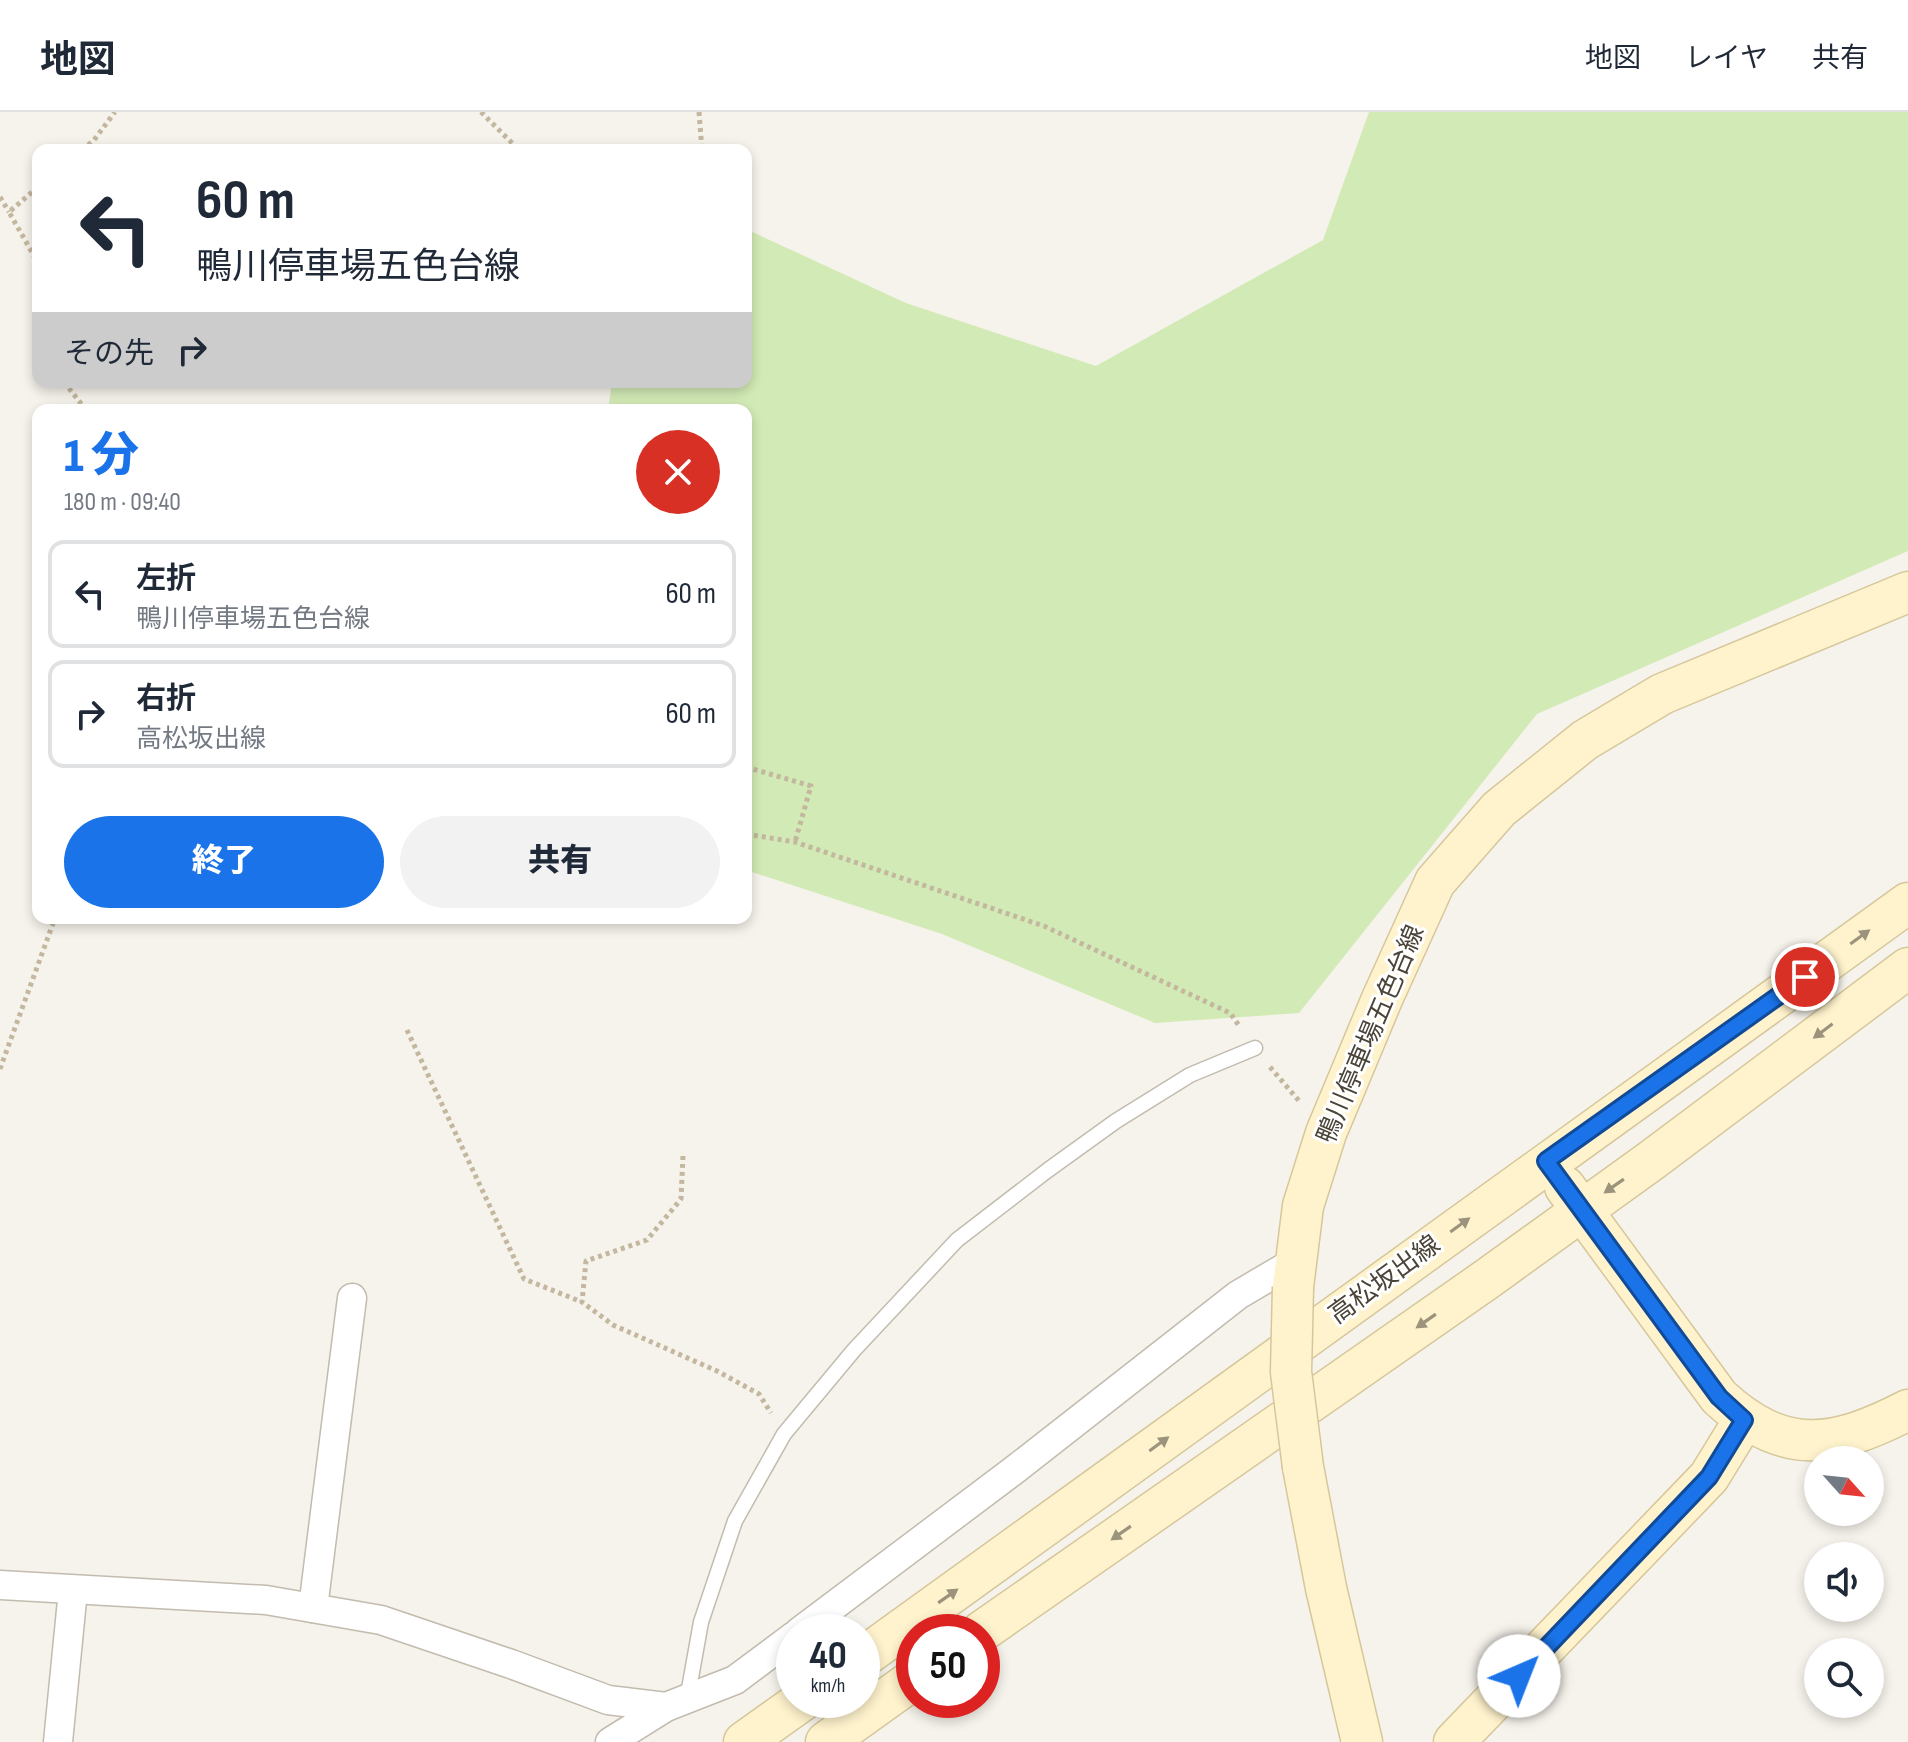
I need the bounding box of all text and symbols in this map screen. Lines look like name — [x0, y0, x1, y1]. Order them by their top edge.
text: 地図 — [40, 38, 116, 83]
text: 地図 — [1585, 42, 1641, 75]
text: レイヤ — [1685, 42, 1768, 75]
text: 共有 — [1812, 42, 1868, 75]
text: 60 m — [196, 168, 295, 235]
icon: left — [64, 176, 168, 280]
text: 鴨川停車場五色台線 — [196, 246, 520, 289]
icon: right — [170, 328, 214, 372]
text: その先 — [64, 336, 154, 372]
text: 1 分 — [64, 428, 139, 485]
button: close — [636, 430, 720, 514]
text: 180 m · 09:40 — [64, 487, 181, 518]
text: 左折 — [136, 561, 196, 597]
icon: left — [68, 572, 112, 616]
text: 60 m — [665, 576, 716, 612]
text: 鴨川停車場五色台線 — [136, 604, 370, 635]
text: 右折 — [136, 681, 196, 717]
icon: right — [68, 692, 112, 736]
text: 60 m — [665, 696, 716, 732]
text: 高松坂出線 — [136, 724, 266, 755]
button: 終了 — [64, 816, 384, 908]
button: 共有 — [400, 816, 720, 908]
street label: 鴨川停車場五色台線 — [1311, 921, 1431, 1148]
one-way arrow — [1850, 930, 1871, 945]
pin — [1771, 943, 1839, 1011]
icon: arrive — [1783, 955, 1827, 999]
one-way arrow — [1813, 1023, 1833, 1039]
one-way arrow — [1603, 1178, 1625, 1193]
one-way arrow — [1449, 1217, 1470, 1233]
street label: 高松坂出線 — [1323, 1229, 1447, 1331]
one-way arrow — [1416, 1313, 1437, 1328]
one-way arrow — [1148, 1436, 1170, 1452]
north arrow — [1804, 1446, 1884, 1526]
map controls — [1804, 1446, 1884, 1718]
one-way arrow — [1110, 1525, 1131, 1540]
button: sound — [1804, 1542, 1884, 1622]
one-way arrow — [938, 1589, 959, 1604]
speed limit sign: 50 — [896, 1614, 1000, 1718]
text: 40 — [809, 1632, 847, 1680]
position arrow — [1477, 1634, 1561, 1718]
button: search — [1804, 1638, 1884, 1718]
text: km/h — [811, 1674, 845, 1698]

